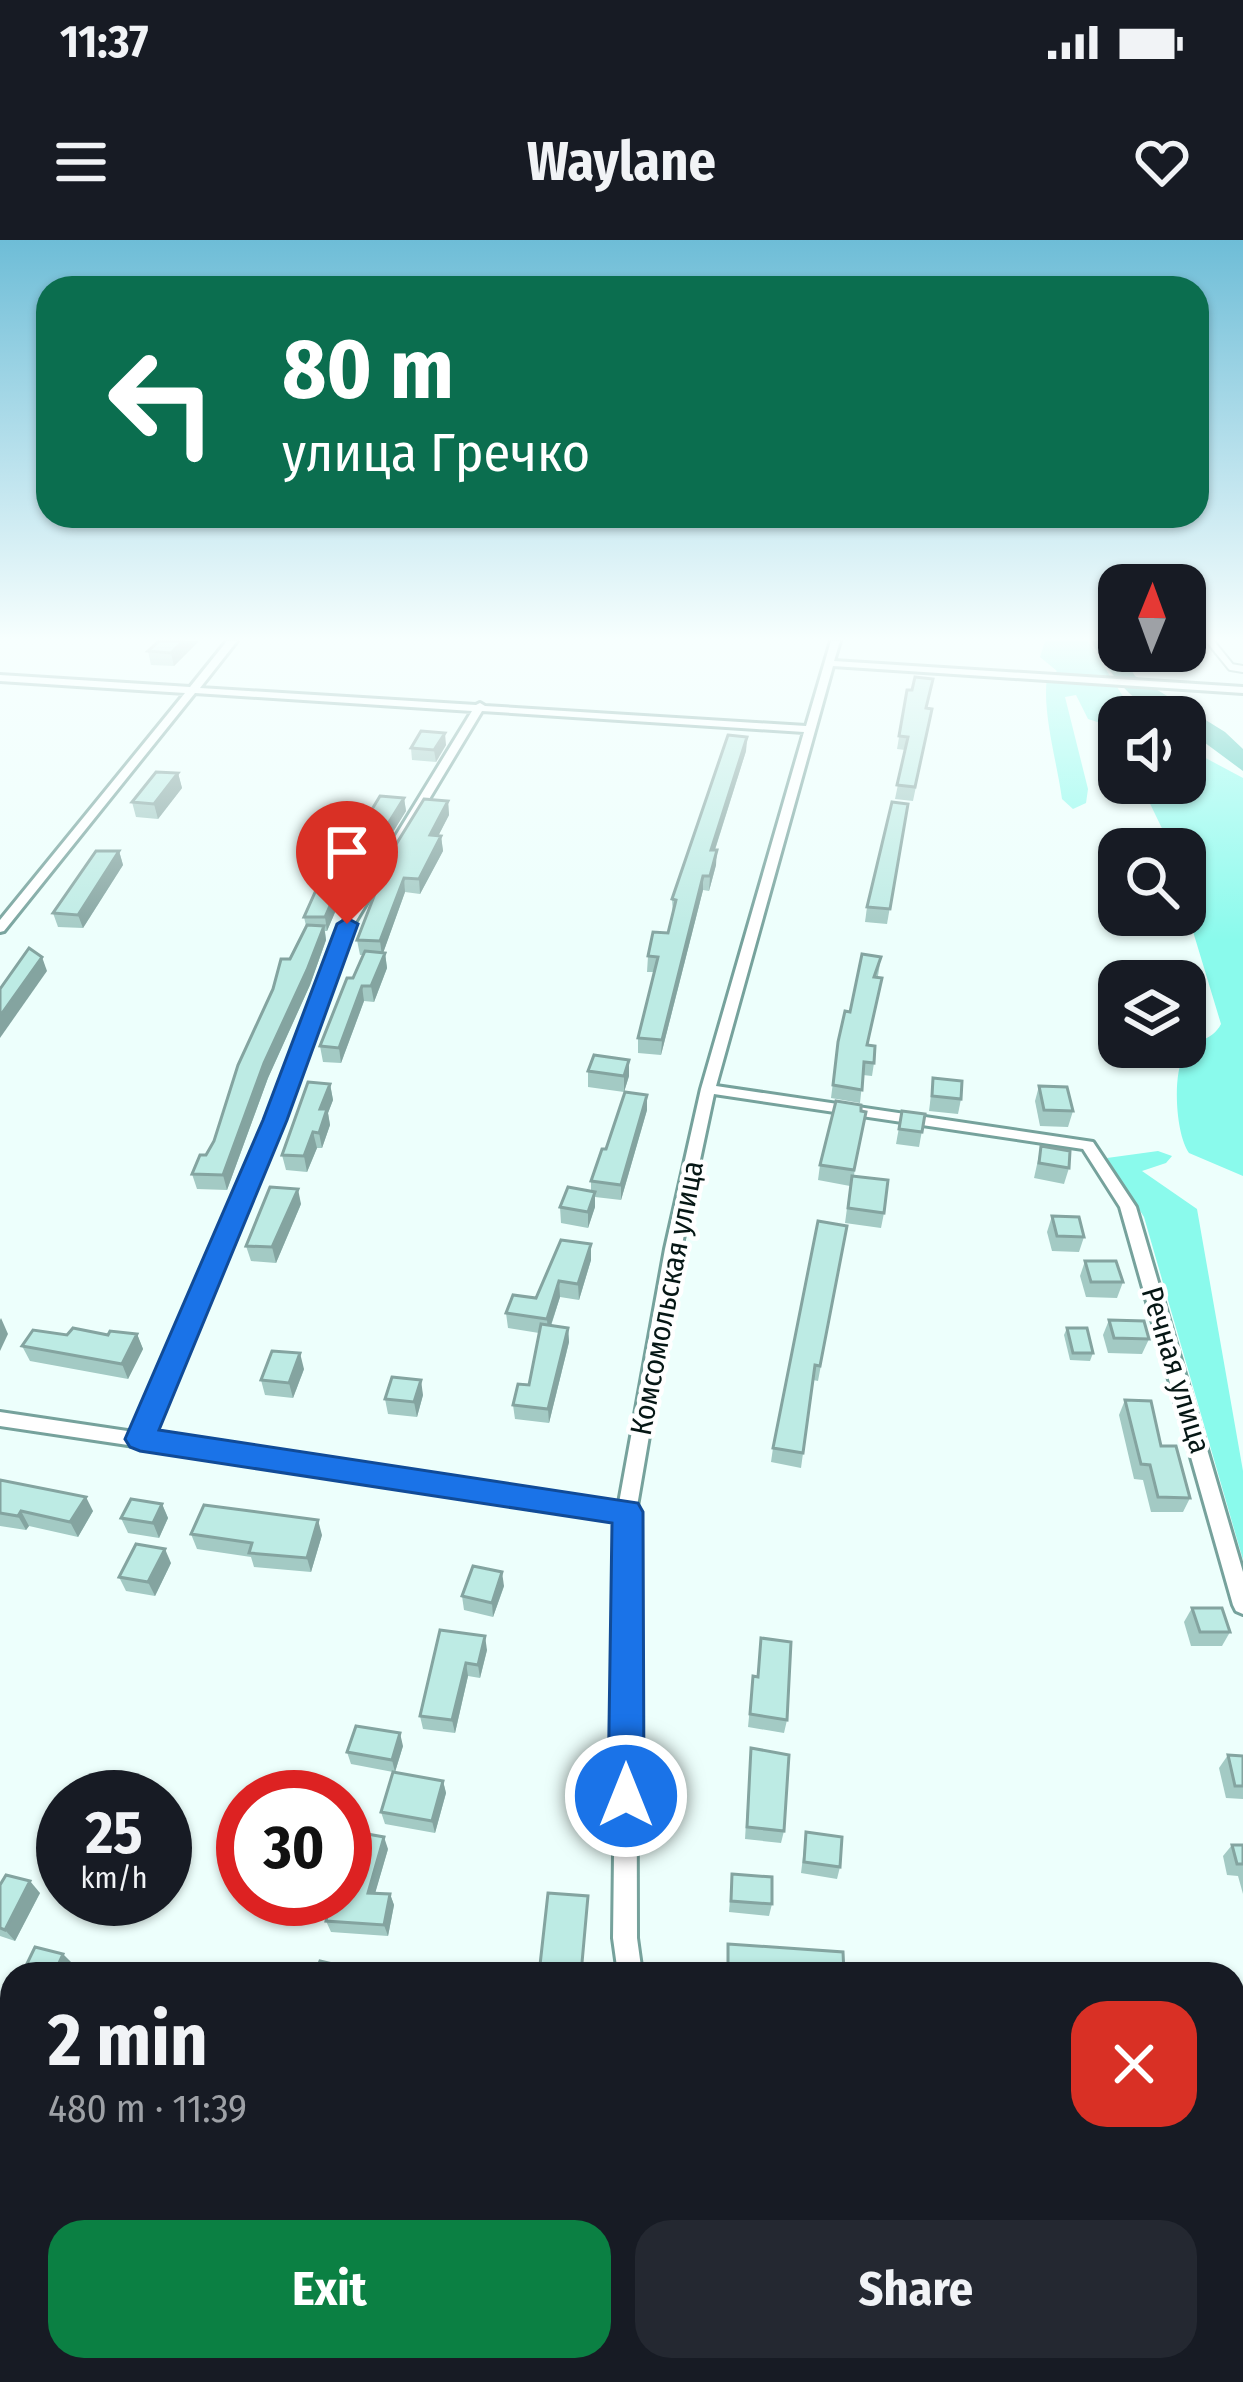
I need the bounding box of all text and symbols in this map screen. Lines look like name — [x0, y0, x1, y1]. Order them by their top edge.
text: 11:37 — [60, 15, 149, 69]
icon: menu — [48, 129, 114, 195]
icon: heart — [1129, 129, 1195, 195]
text: Waylane — [527, 130, 716, 194]
text: 80 m — [282, 319, 454, 420]
icon: left — [84, 324, 240, 480]
text: улица Гречко — [282, 421, 590, 485]
north arrow — [1098, 564, 1206, 672]
map controls — [1098, 564, 1206, 1068]
button: sound — [1098, 696, 1206, 804]
pin — [296, 801, 398, 924]
icon: arrive — [314, 819, 380, 885]
button: search — [1098, 828, 1206, 936]
button: layers — [1098, 960, 1206, 1068]
street label: Комсомольская улица — [623, 1158, 711, 1438]
street label: Речная улица — [1134, 1282, 1218, 1458]
position arrow — [563, 1733, 689, 1859]
speed limit sign: 30 — [216, 1770, 372, 1926]
text: 25 — [85, 1797, 143, 1869]
text: km/h — [81, 1860, 147, 1896]
text: 2 min — [48, 1998, 208, 2084]
button: close — [1071, 2001, 1197, 2127]
text: 480 m · 11:39 — [48, 2086, 247, 2132]
button: Exit — [48, 2220, 611, 2358]
button: Share — [635, 2220, 1197, 2358]

